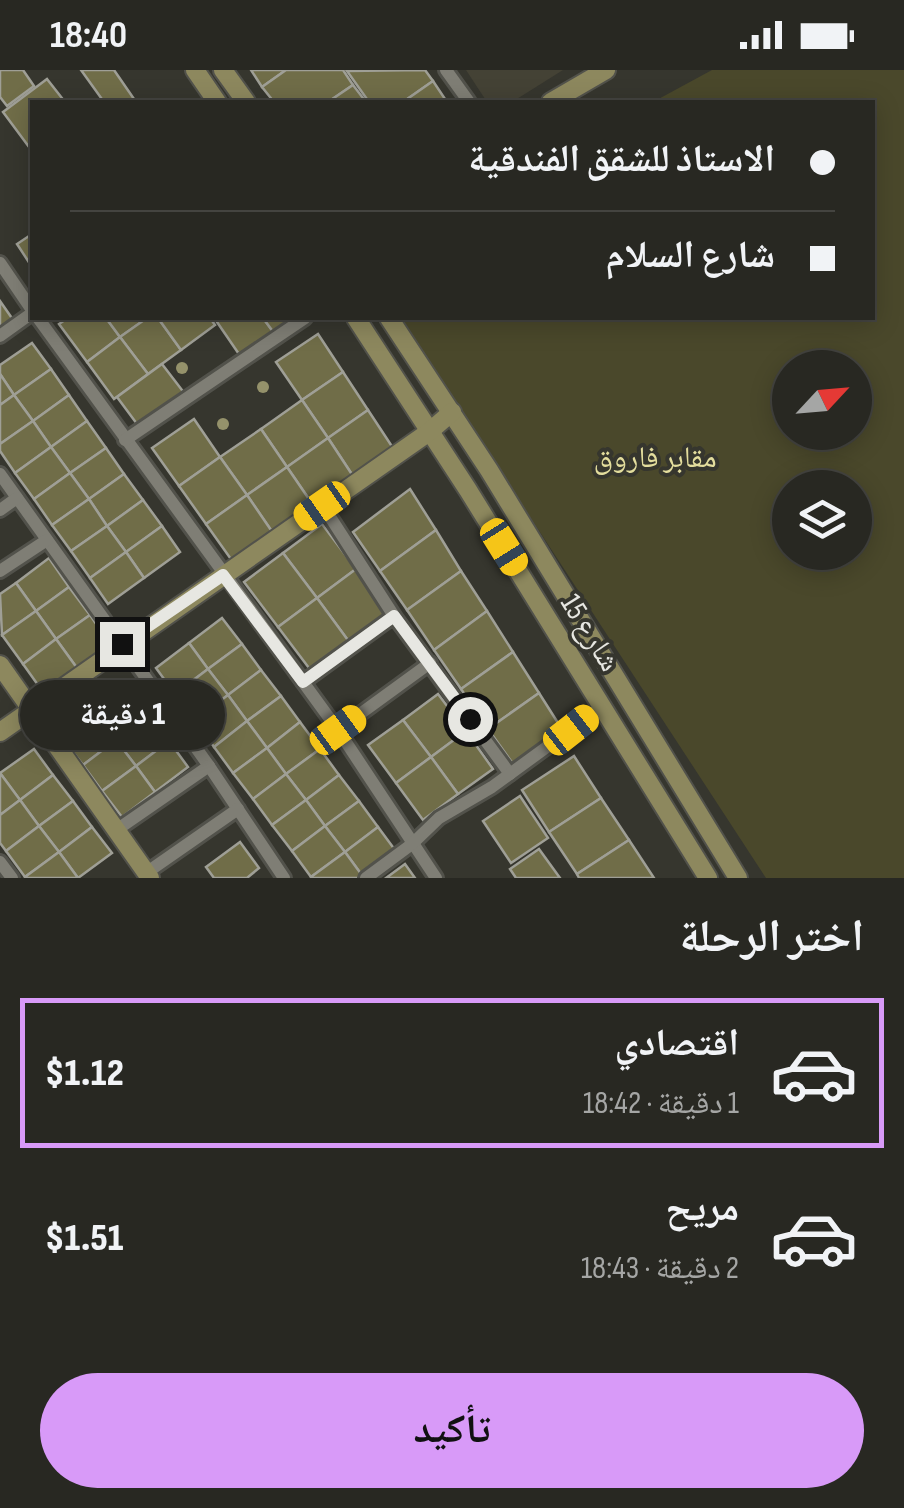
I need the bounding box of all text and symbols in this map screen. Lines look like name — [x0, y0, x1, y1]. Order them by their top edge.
text: 18:40 — [50, 13, 127, 58]
text: الاستاذ للشقق الفندقية — [468, 137, 775, 182]
text: شارع السلام — [606, 233, 775, 278]
north arrow — [772, 350, 872, 450]
map controls — [772, 350, 872, 570]
park label: مقابر فاروق — [593, 440, 717, 476]
button: layers — [772, 470, 872, 570]
car — [289, 477, 355, 535]
car — [475, 514, 533, 580]
street label: شارع 15 — [552, 588, 628, 678]
route end — [100, 622, 145, 667]
callout: 1 دقيقة — [19, 679, 224, 749]
text: 1 دقيقة — [80, 695, 165, 734]
route start — [448, 697, 493, 742]
car — [305, 700, 371, 760]
car — [538, 700, 604, 760]
text: اختر الرحلة — [679, 910, 864, 965]
text: اقتصادي — [615, 1021, 739, 1066]
icon: car — [769, 1028, 859, 1118]
text: $1.12 — [45, 1051, 124, 1096]
text: 1 دقيقة · 18:42 — [583, 1084, 739, 1123]
text: مريح — [665, 1186, 739, 1231]
icon: car — [769, 1193, 859, 1283]
text: $1.51 — [45, 1216, 123, 1261]
text: 2 دقيقة · 18:43 — [581, 1249, 739, 1288]
button: تأكيد — [40, 1373, 864, 1488]

